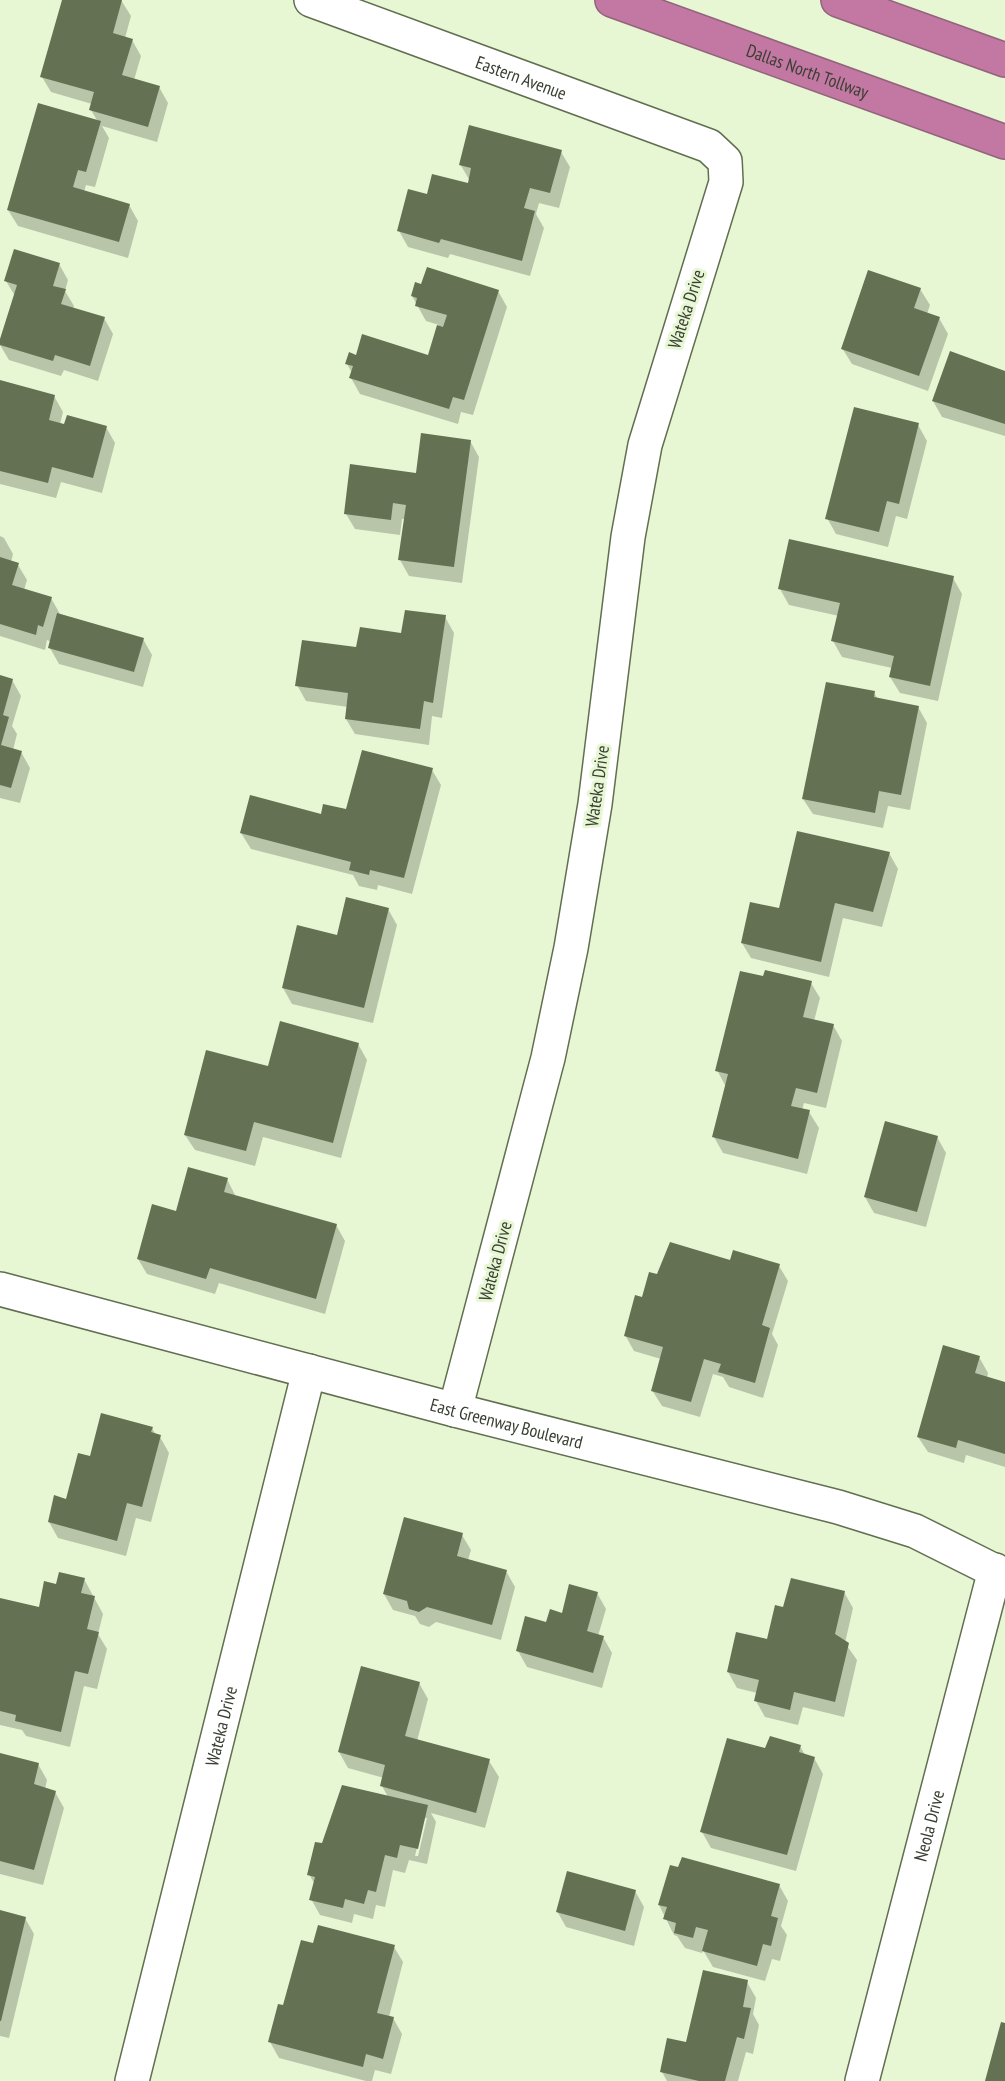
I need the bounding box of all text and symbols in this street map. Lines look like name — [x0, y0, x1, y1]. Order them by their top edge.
street label: Dallas North Tollway — [743, 38, 872, 103]
street label: Eastern Avenue — [473, 50, 570, 104]
street label: Wateka Drive — [662, 267, 710, 351]
street label: Wateka Drive — [580, 744, 614, 828]
street label: Wateka Drive — [473, 1219, 517, 1303]
street label: East Greenway Boulevard — [428, 1392, 585, 1453]
street label: Wateka Drive — [199, 1683, 242, 1768]
street label: Neola Drive — [908, 1787, 949, 1864]

